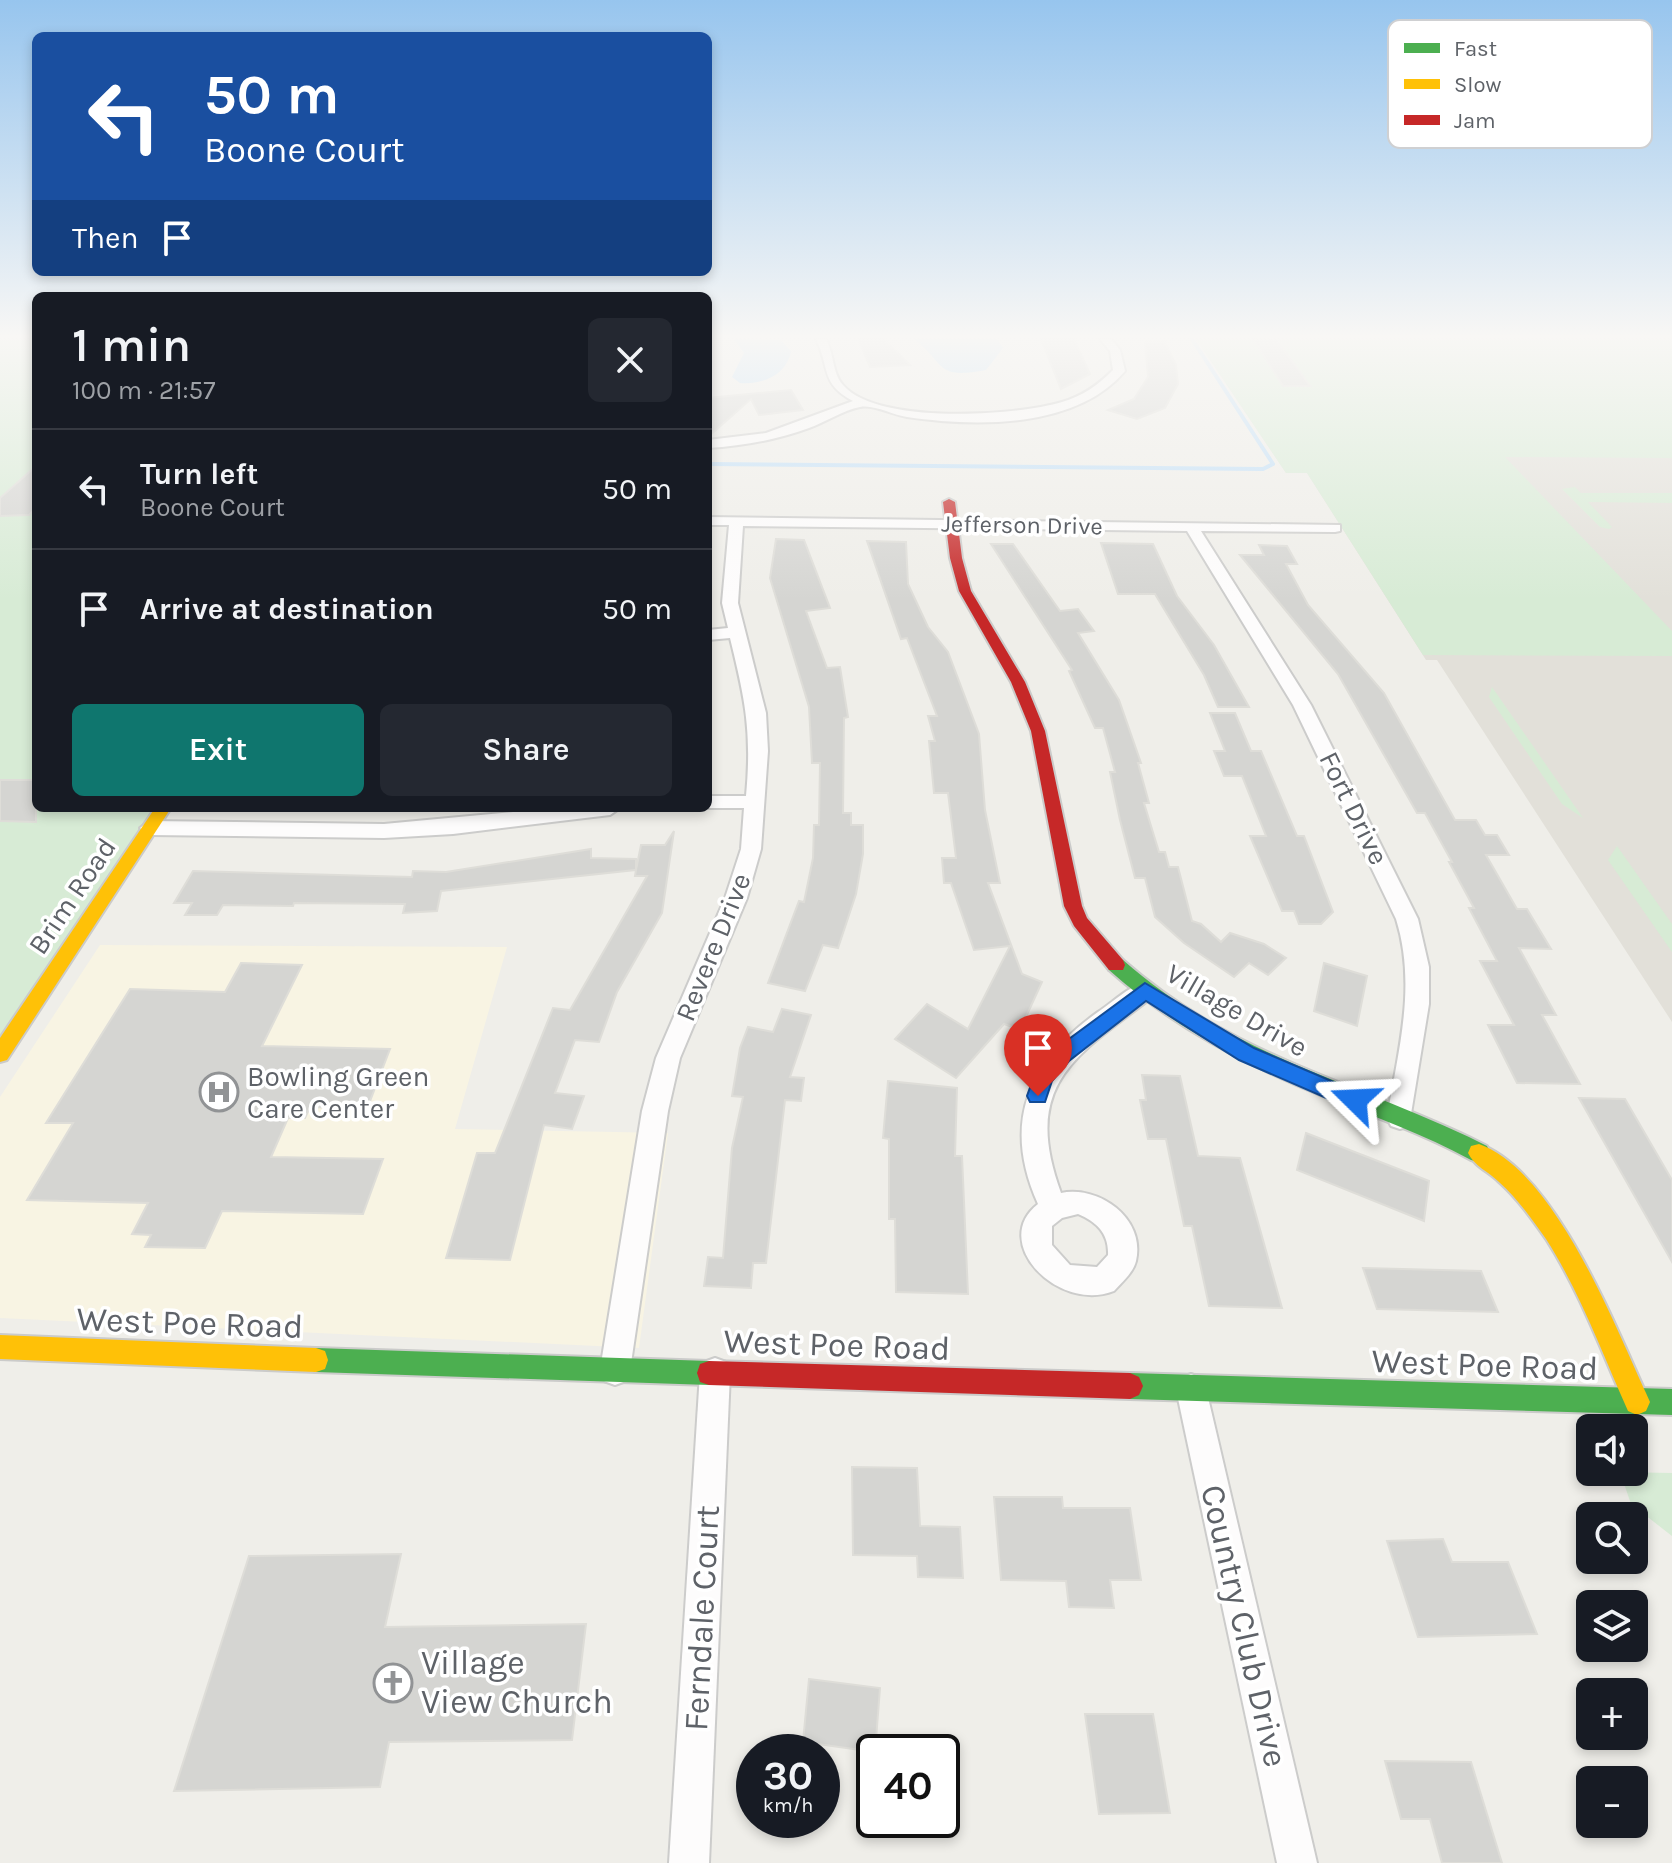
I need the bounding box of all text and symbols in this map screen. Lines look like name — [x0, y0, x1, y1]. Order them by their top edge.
legend — [1388, 20, 1652, 148]
text: Fast — [1454, 36, 1497, 62]
text: 50 m — [204, 62, 339, 127]
icon: left — [72, 64, 176, 168]
text: Slow — [1454, 72, 1501, 98]
text: Jam — [1454, 108, 1496, 134]
text: Boone Court — [204, 129, 405, 171]
icon: arrive — [155, 216, 199, 260]
text: Then — [72, 220, 139, 256]
text: 1 min — [72, 317, 191, 373]
button: close — [588, 318, 672, 402]
text: 100 m · 21:57 — [72, 375, 215, 406]
text: Turn left — [140, 456, 258, 492]
icon: left — [72, 467, 116, 511]
text: 50 m — [602, 471, 672, 507]
text: Boone Court — [140, 492, 285, 523]
street label: Jefferson Drive — [941, 510, 1103, 540]
icon: arrive — [72, 587, 116, 631]
text: Arrive at destination — [140, 591, 434, 627]
text: 50 m — [602, 591, 672, 627]
button: Exit — [72, 704, 364, 796]
button: Share — [380, 704, 672, 796]
street label: Fort Drive — [1312, 746, 1396, 870]
street label: Brim Road — [21, 832, 123, 960]
street label: Revere Drive — [668, 868, 758, 1026]
street label: Village Drive — [1161, 956, 1313, 1064]
pin — [1004, 1014, 1072, 1096]
icon: arrive — [1016, 1026, 1060, 1070]
position arrow — [1313, 1058, 1397, 1142]
place label: Bowling Green Care Center — [247, 1060, 429, 1125]
hospital icon: Bowling Green Care Center — [198, 1071, 240, 1113]
street label: West Poe Road — [76, 1299, 304, 1347]
street label: West Poe Road — [723, 1321, 951, 1369]
street label: West Poe Road — [1371, 1341, 1599, 1389]
map controls — [1576, 1414, 1648, 1838]
button: sound — [1576, 1414, 1648, 1486]
street label: Country Club Drive — [1192, 1481, 1296, 1771]
button: search — [1576, 1502, 1648, 1574]
street label: Ferndale Court — [676, 1504, 728, 1732]
button: layers — [1576, 1590, 1648, 1662]
place label: Village View Church — [421, 1643, 613, 1722]
church icon: Village View Church — [372, 1662, 414, 1704]
button: + — [1576, 1678, 1648, 1750]
speed limit sign: 40 — [856, 1734, 960, 1838]
text: 30 — [763, 1752, 813, 1799]
button: − — [1576, 1766, 1648, 1838]
text: km/h — [763, 1794, 813, 1817]

